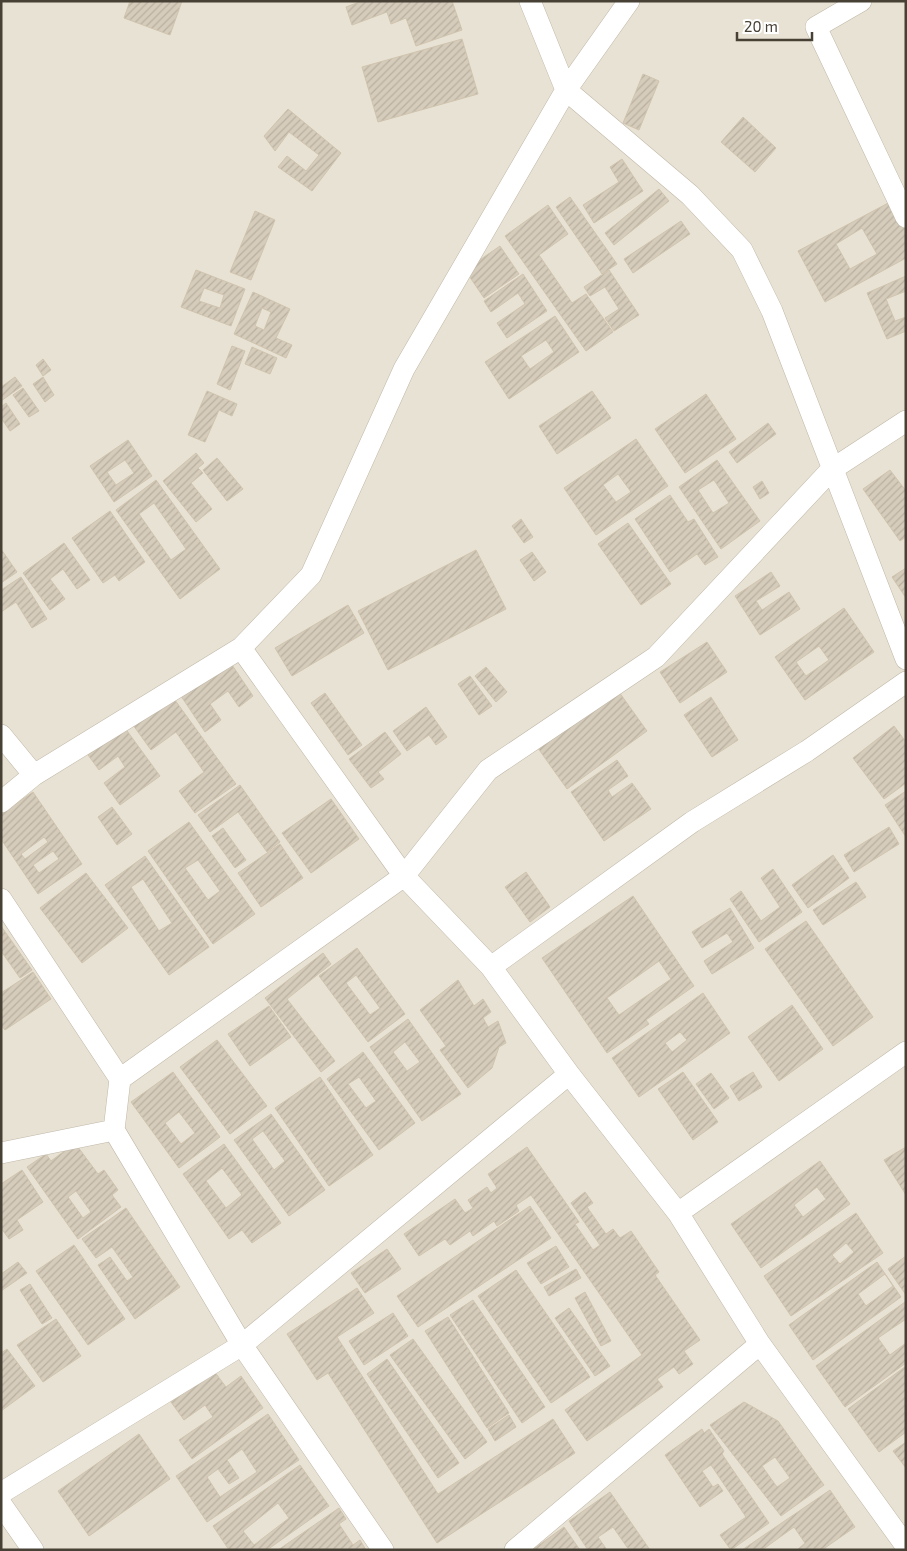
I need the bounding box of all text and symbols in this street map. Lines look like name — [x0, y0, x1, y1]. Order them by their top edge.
scale bar — [737, 10, 812, 42]
text: 20 m — [744, 17, 778, 35]

